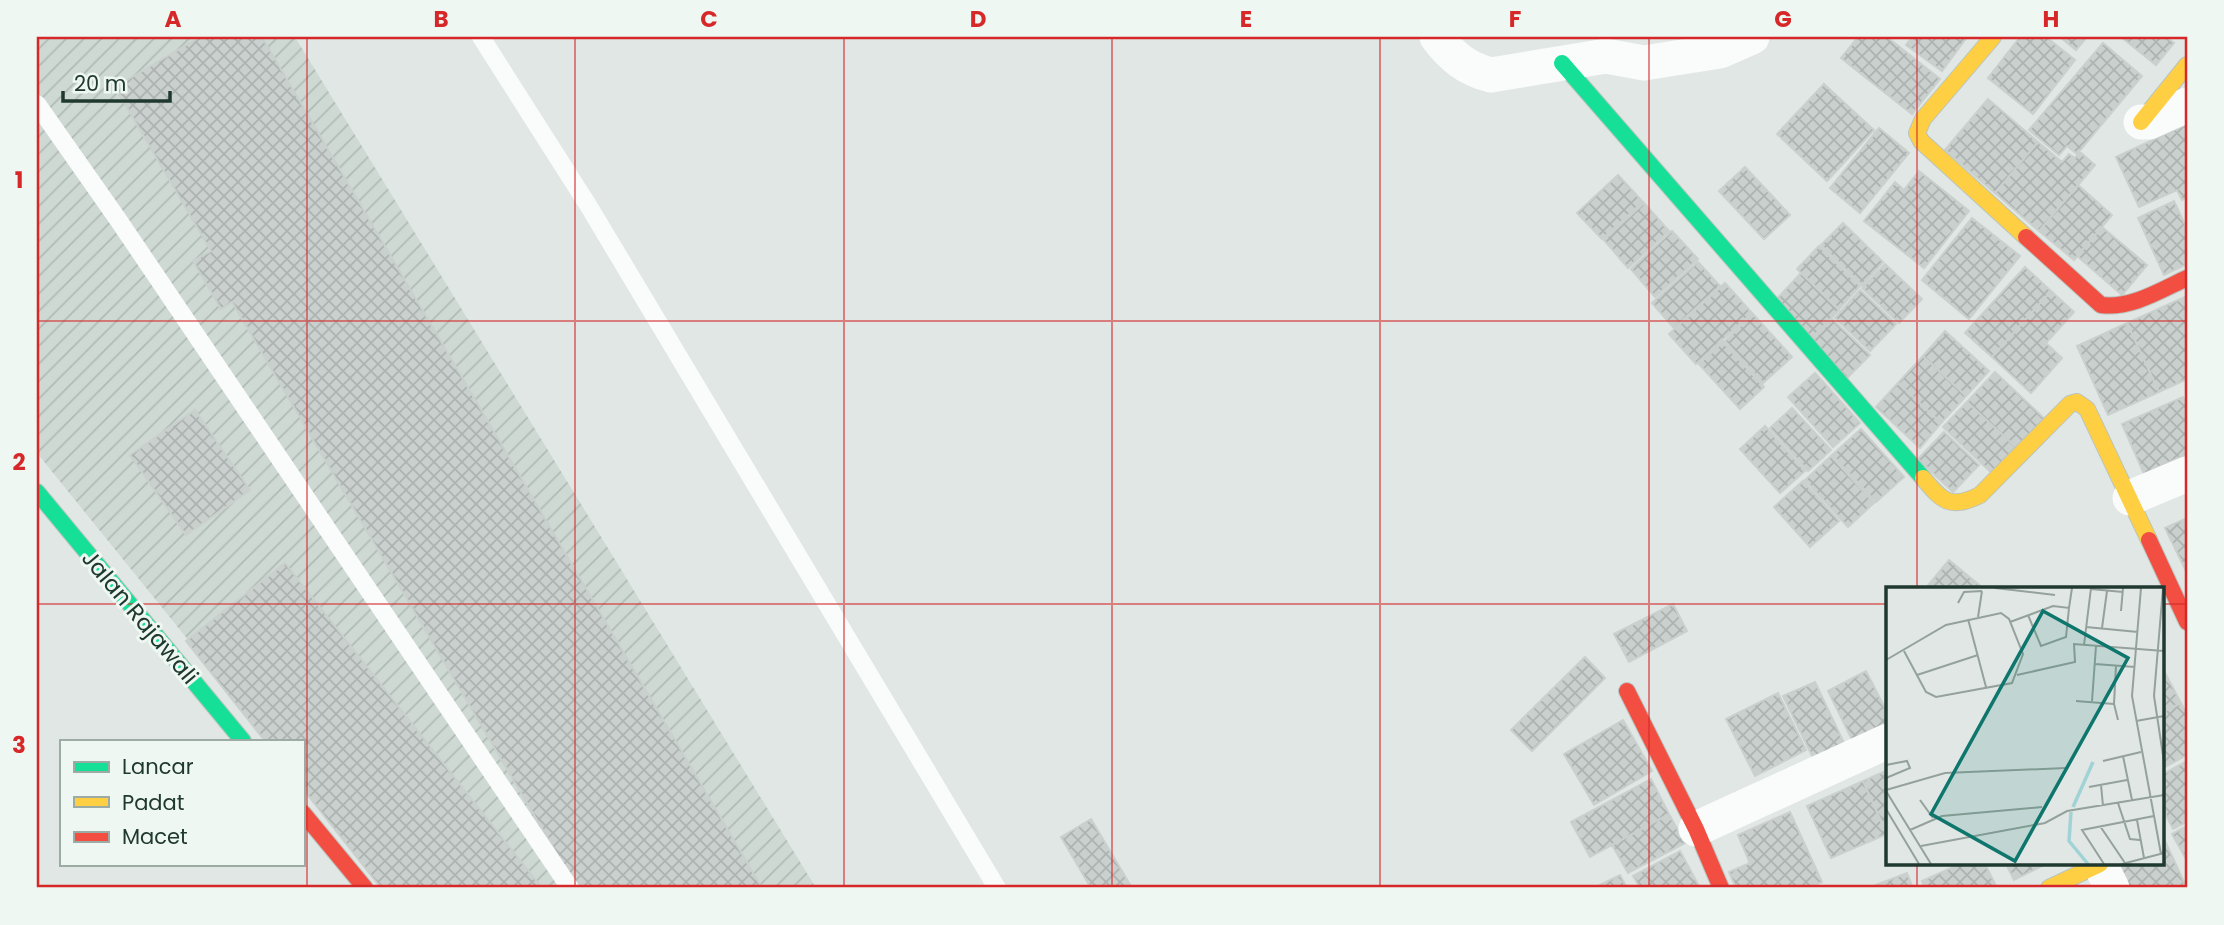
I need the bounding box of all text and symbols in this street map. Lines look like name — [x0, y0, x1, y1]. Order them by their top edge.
text: A — [165, 3, 182, 35]
text: B — [433, 3, 449, 35]
text: C — [700, 3, 718, 35]
text: D — [970, 3, 986, 35]
text: E — [1240, 3, 1252, 35]
text: F — [1509, 3, 1521, 35]
text: G — [1774, 3, 1792, 35]
text: H — [2043, 3, 2059, 35]
scale bar — [63, 60, 170, 104]
text: 20 m — [74, 69, 127, 98]
text: 1 — [15, 164, 23, 196]
text: 2 — [12, 446, 26, 478]
street label: Jalan Rajawali — [74, 543, 206, 691]
inset map — [1886, 587, 2164, 866]
text: 3 — [12, 729, 26, 761]
legend — [60, 740, 304, 866]
text: Lancar — [122, 752, 194, 781]
text: Padat — [122, 788, 184, 817]
text: Macet — [122, 822, 188, 851]

